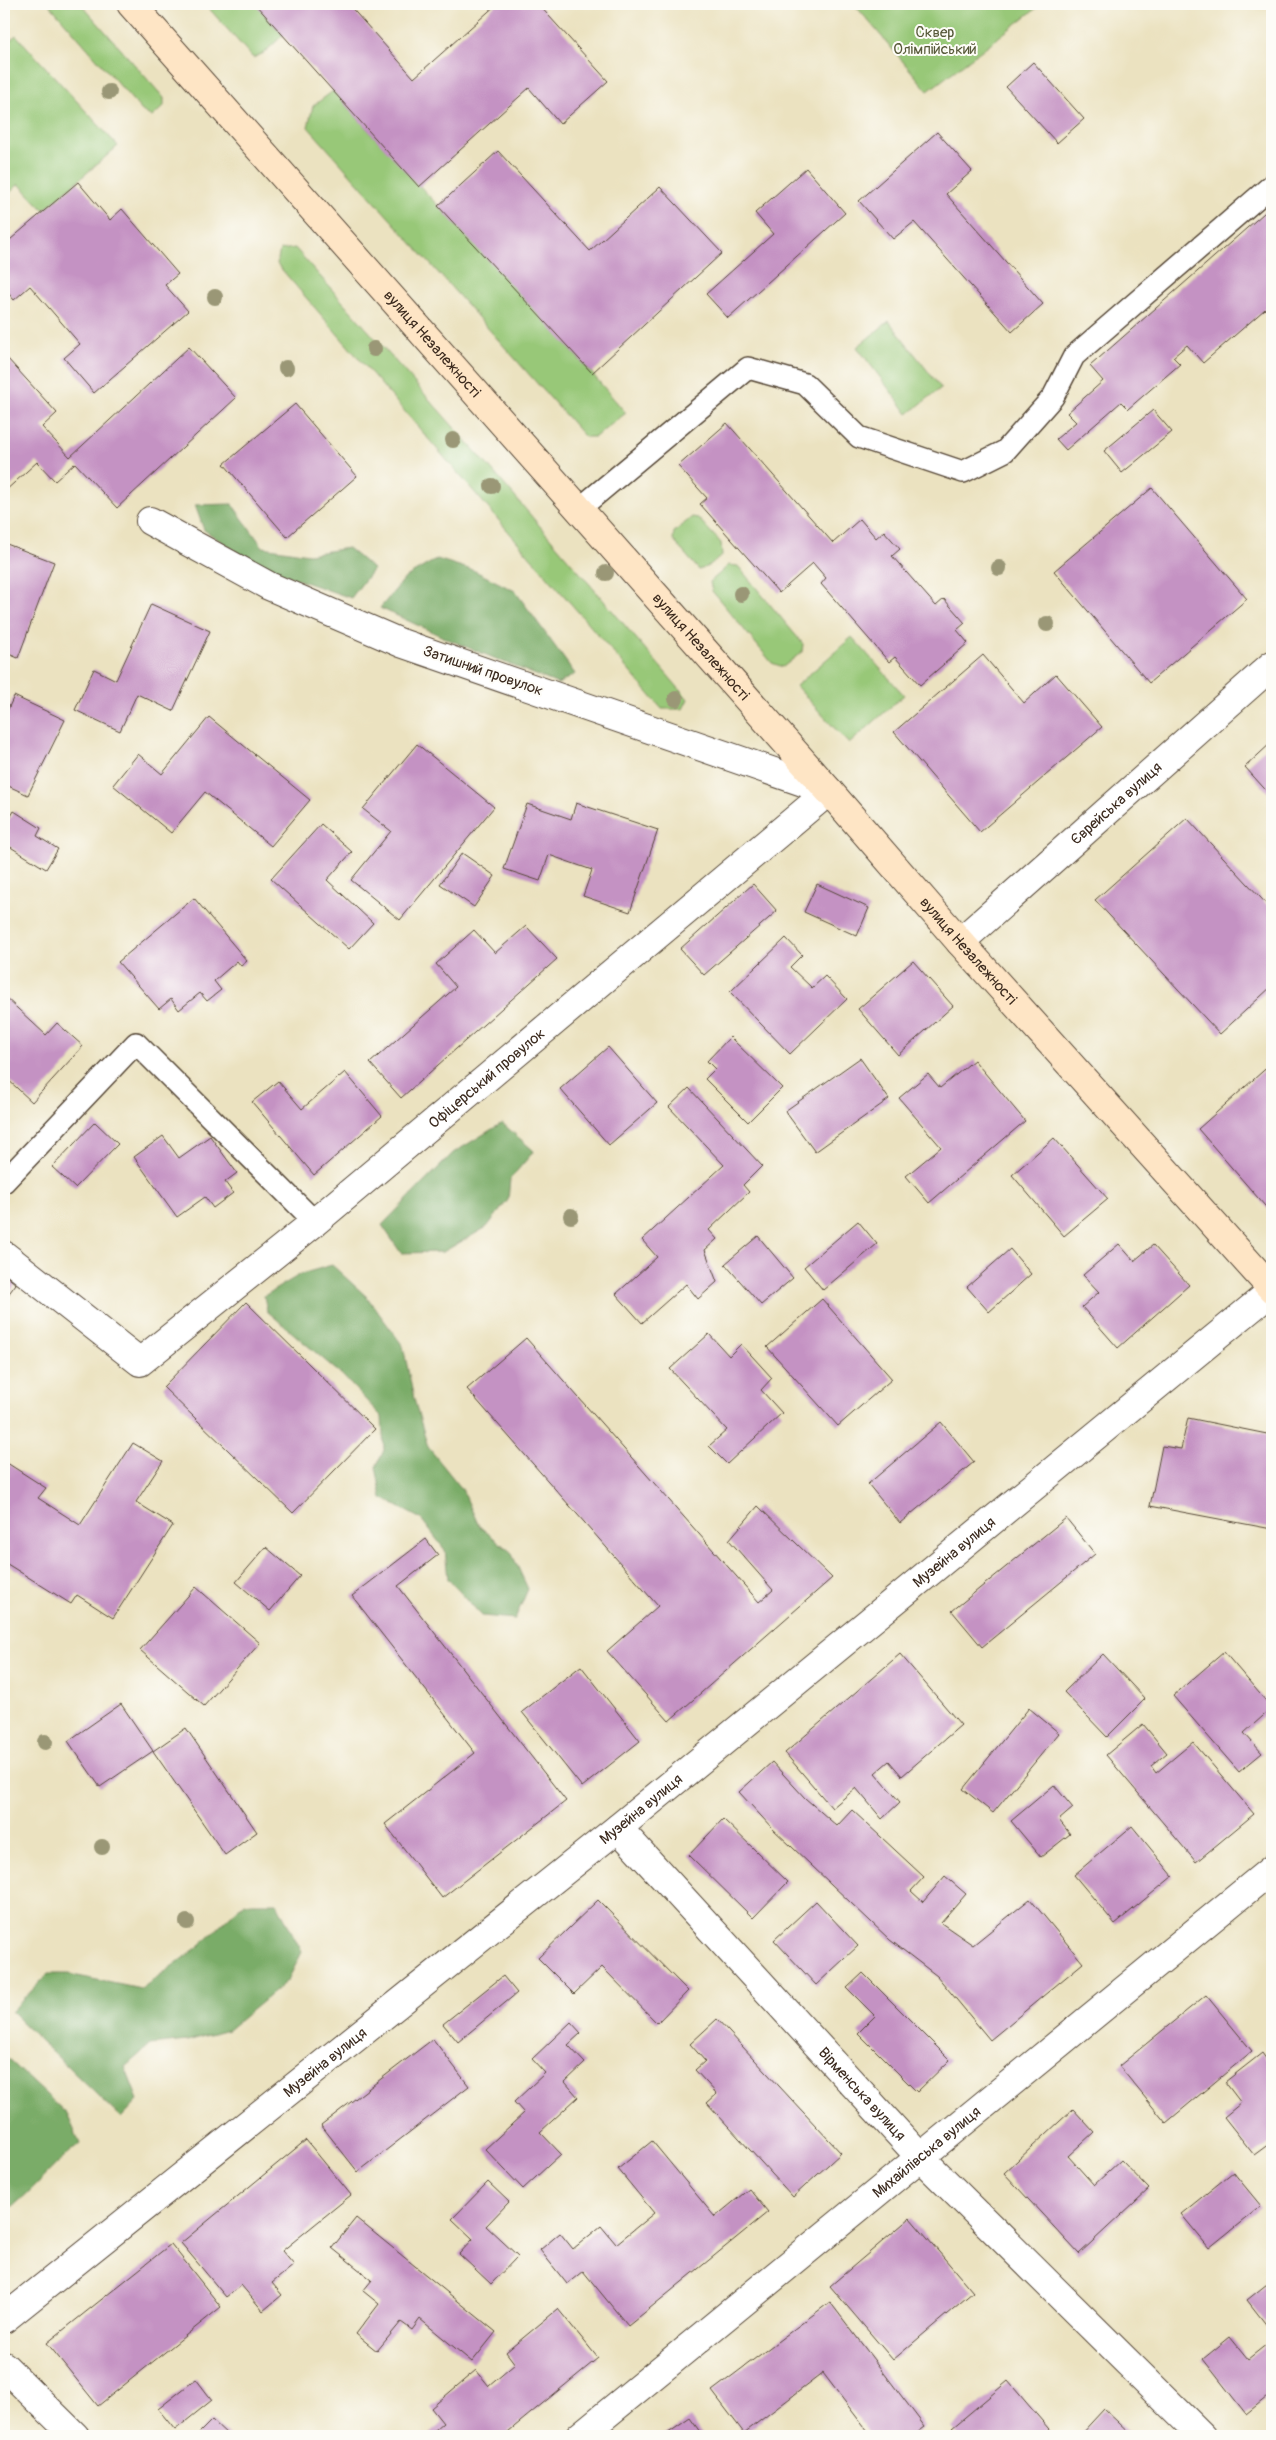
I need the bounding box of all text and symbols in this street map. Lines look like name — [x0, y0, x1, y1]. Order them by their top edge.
park label: Сквер Олімпійський — [893, 23, 977, 59]
street label: вулиця Незалежності — [380, 286, 485, 402]
street label: вулиця Незалежності — [648, 589, 754, 705]
street label: Затишний провулок — [421, 642, 546, 701]
street label: Єврейська вулиця — [1067, 758, 1166, 849]
street label: вулиця Незалежності — [916, 893, 1021, 1009]
street label: Офіцерський провулок — [424, 1024, 549, 1132]
street label: Музейна вулиця — [909, 1512, 999, 1592]
street label: Музейна вулиця — [596, 1769, 686, 1849]
street label: Музейна вулиця — [279, 2023, 371, 2101]
street label: Вірменська вулиця — [814, 2043, 910, 2145]
street label: Михайлівська вулиця — [868, 2102, 985, 2202]

